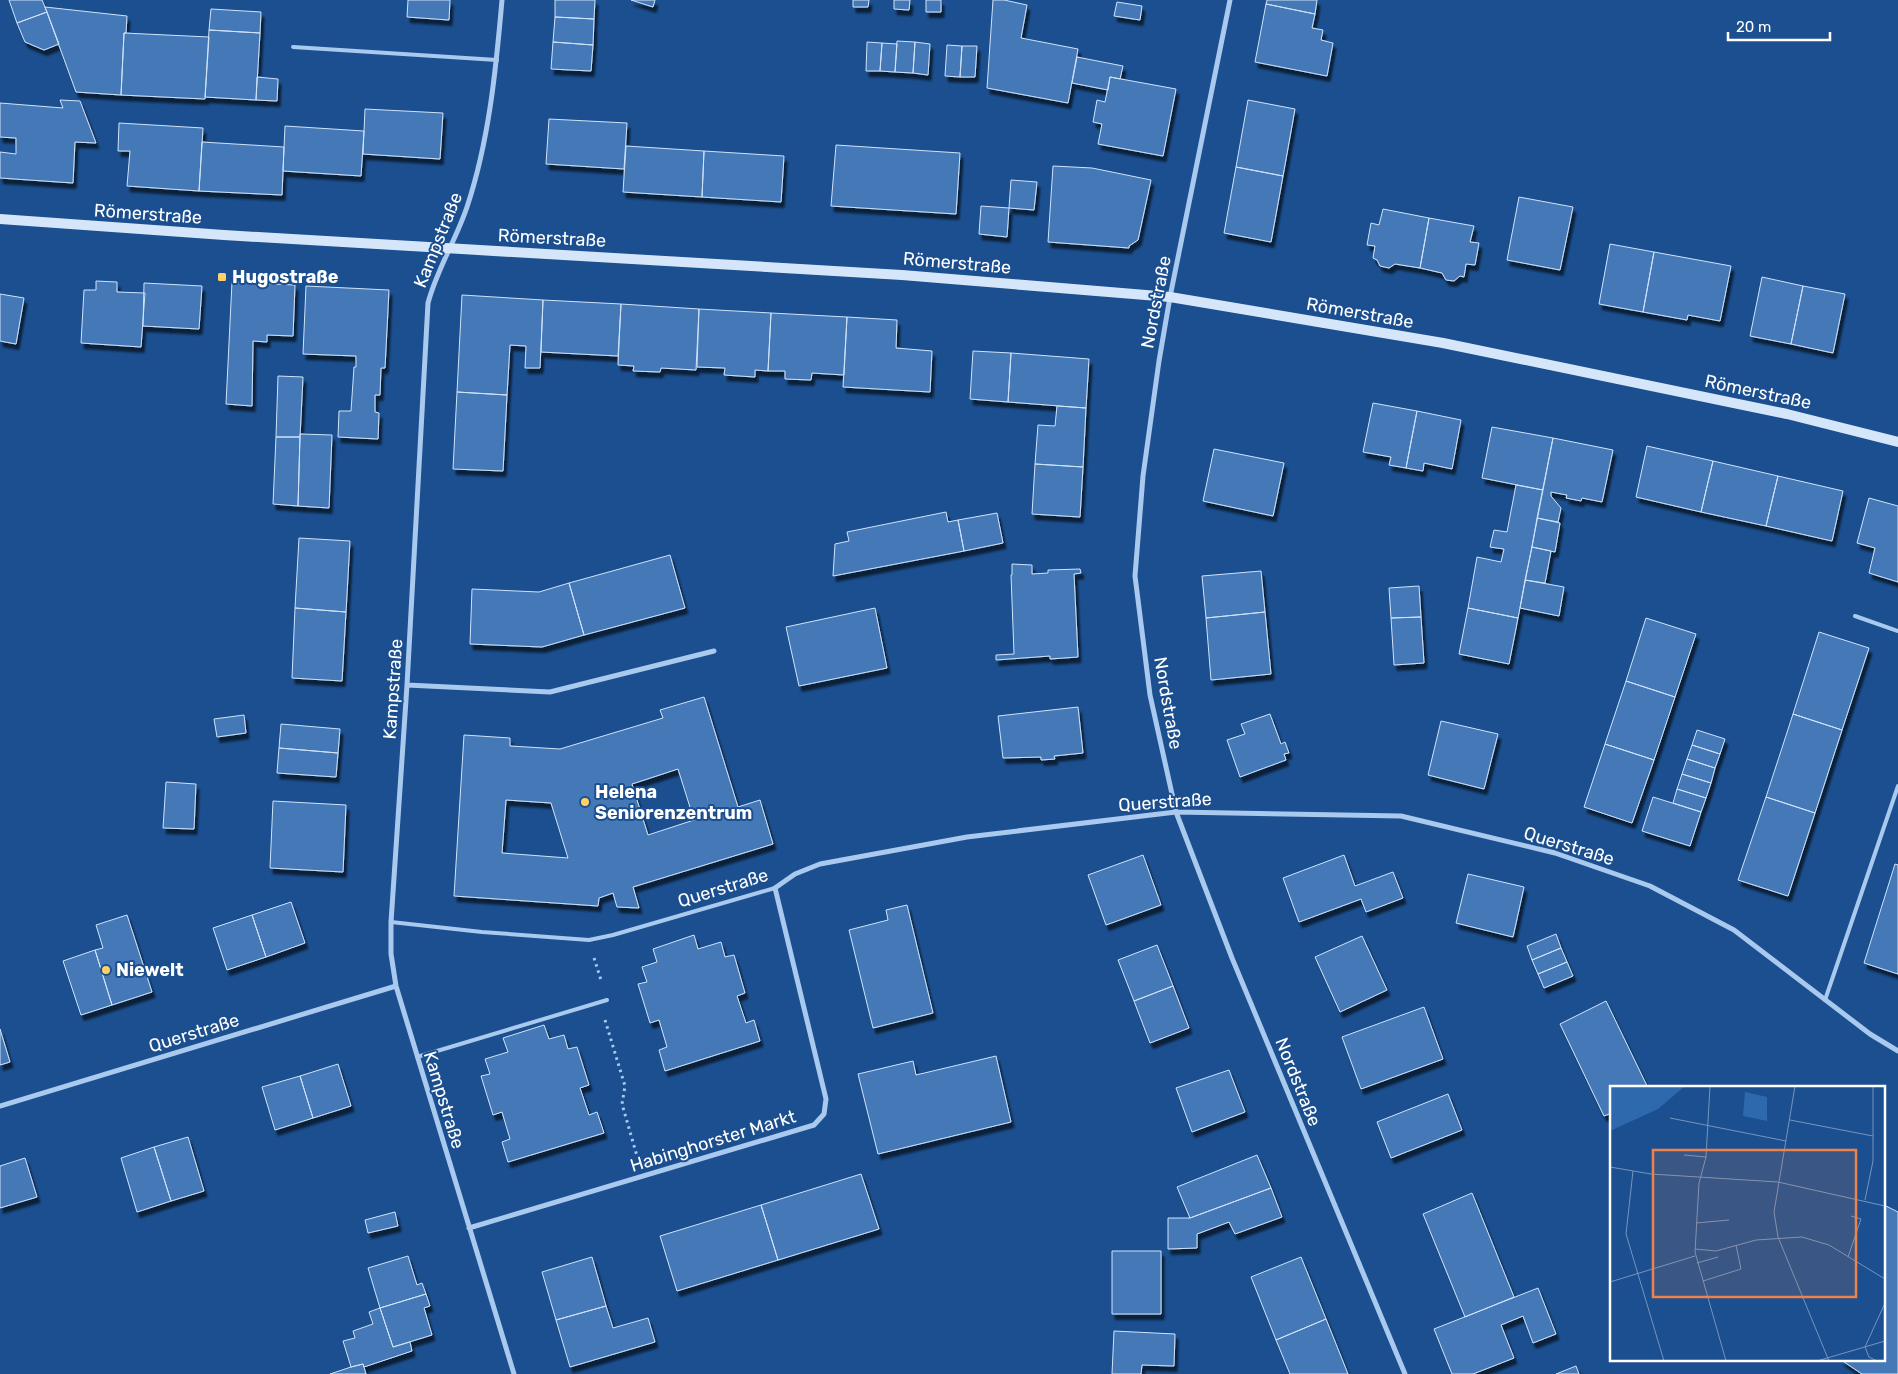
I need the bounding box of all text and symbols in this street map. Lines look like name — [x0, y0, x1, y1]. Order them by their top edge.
scale bar — [1728, 10, 1830, 42]
text: 20 m — [1736, 18, 1771, 36]
street label: Kampstraße — [409, 189, 467, 291]
street label: Römerstraße — [93, 199, 203, 229]
street label: Römerstraße — [497, 224, 607, 252]
street label: Römerstraße — [902, 247, 1012, 279]
street label: Nordstraße — [1136, 254, 1176, 350]
place label: Hugostraße — [232, 266, 339, 288]
marker: Hugostraße — [216, 271, 228, 283]
street label: Römerstraße — [1305, 293, 1415, 333]
street label: Römerstraße — [1703, 370, 1813, 414]
street label: Kampstraße — [379, 638, 407, 740]
street label: Nordstraße — [1149, 655, 1187, 751]
place label: Helena Seniorenzentrum — [595, 781, 752, 824]
street label: Querstraße — [1118, 788, 1212, 816]
marker: Helena Seniorenzentrum — [579, 796, 591, 808]
street label: Querstraße — [1521, 822, 1617, 870]
street label: Querstraße — [675, 864, 771, 912]
place label: Niewelt — [116, 959, 184, 981]
marker: Niewelt — [100, 964, 112, 976]
street label: Querstraße — [146, 1009, 242, 1057]
street label: Nordstraße — [1270, 1034, 1326, 1130]
street label: Kampstraße — [419, 1049, 469, 1151]
inset map — [1610, 1086, 1886, 1362]
street label: Habinghorster Markt — [627, 1105, 799, 1177]

